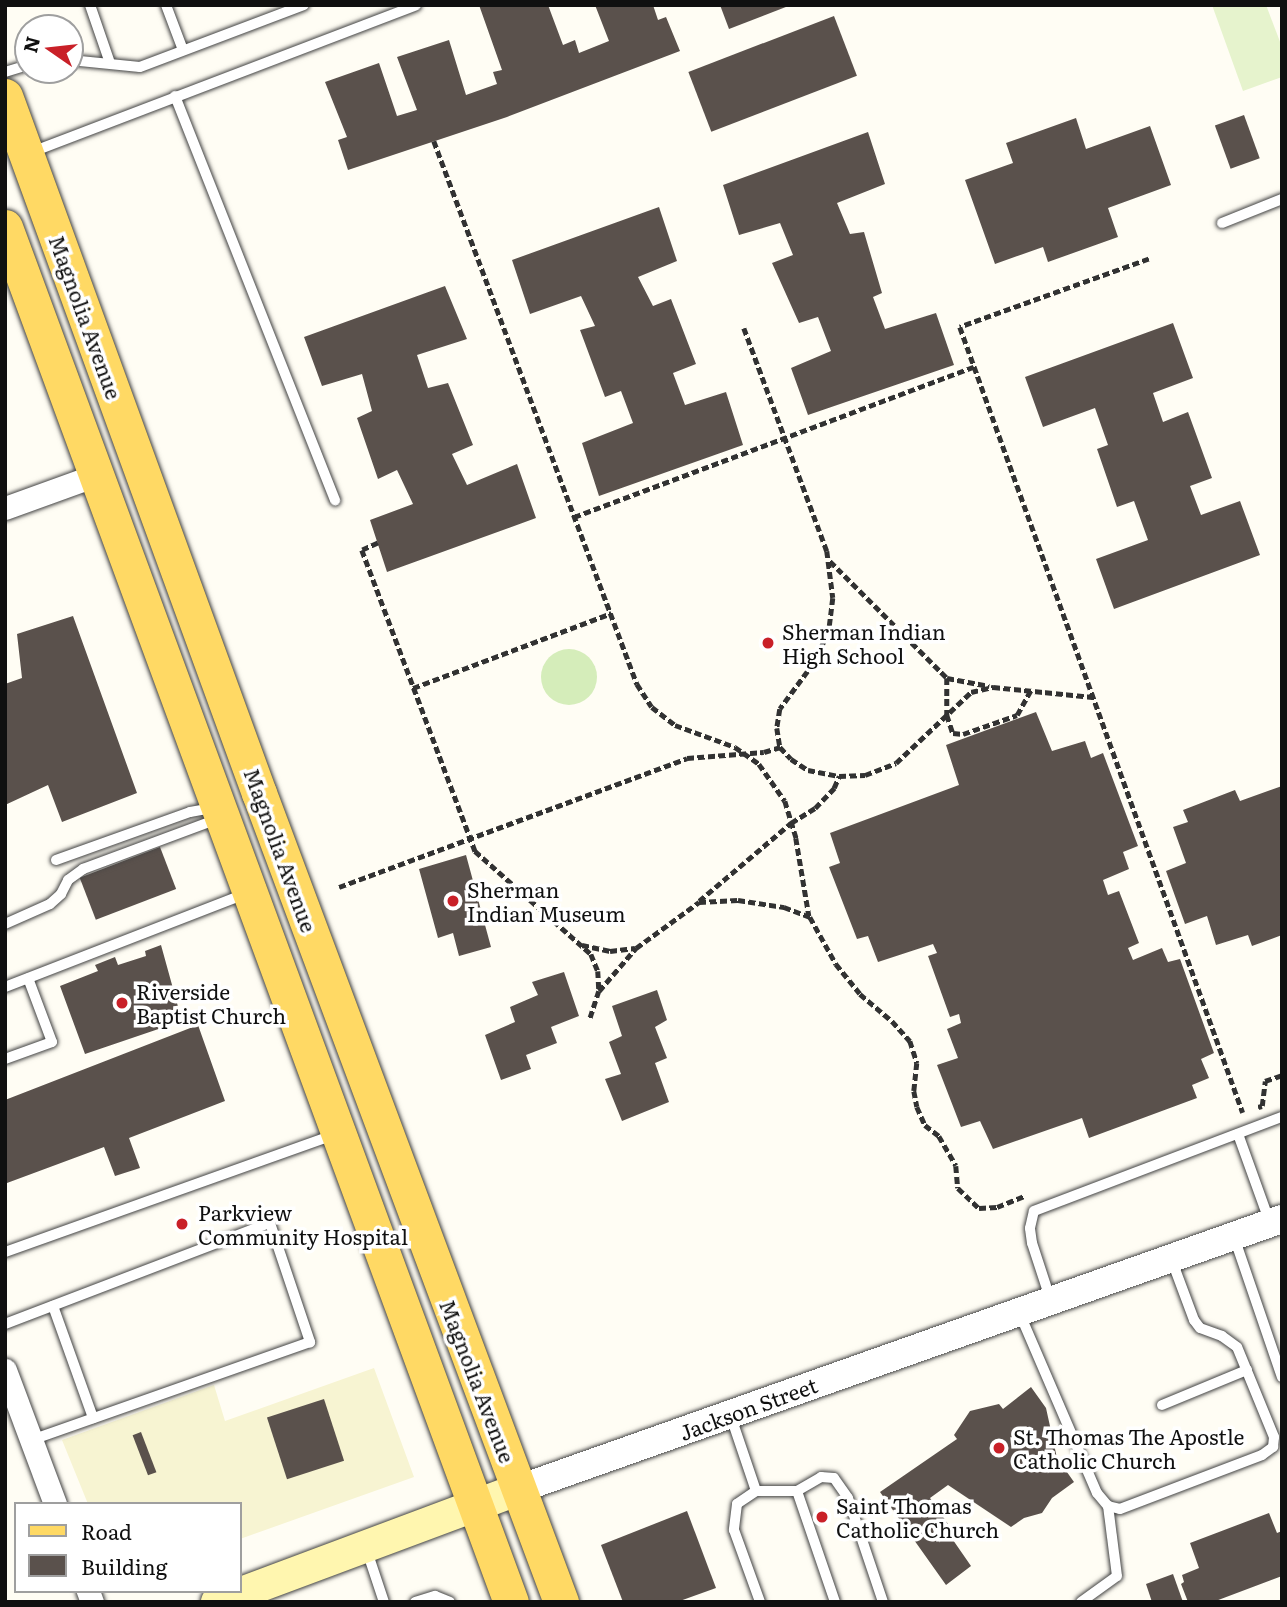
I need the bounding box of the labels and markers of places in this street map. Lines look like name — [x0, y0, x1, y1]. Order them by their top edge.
place label: Sherman Indian High School — [782, 618, 946, 668]
marker: Sherman Indian High School — [760, 635, 776, 651]
place label: Sherman Indian Museum — [467, 876, 626, 926]
marker: Sherman Indian Museum — [445, 893, 461, 909]
place label: Riverside Baptist Church — [136, 978, 286, 1028]
marker: Riverside Baptist Church — [114, 995, 130, 1011]
place label: Parkview Community Hospital — [198, 1199, 408, 1249]
marker: Parkview Community Hospital — [172, 1214, 192, 1234]
place label: St. Thomas The Apostle Catholic Church — [1013, 1423, 1244, 1473]
marker: St. Thomas The Apostle Catholic Church — [991, 1440, 1007, 1456]
place label: Saint Thomas Catholic Church — [836, 1492, 999, 1542]
marker: Saint Thomas Catholic Church — [814, 1509, 830, 1525]

